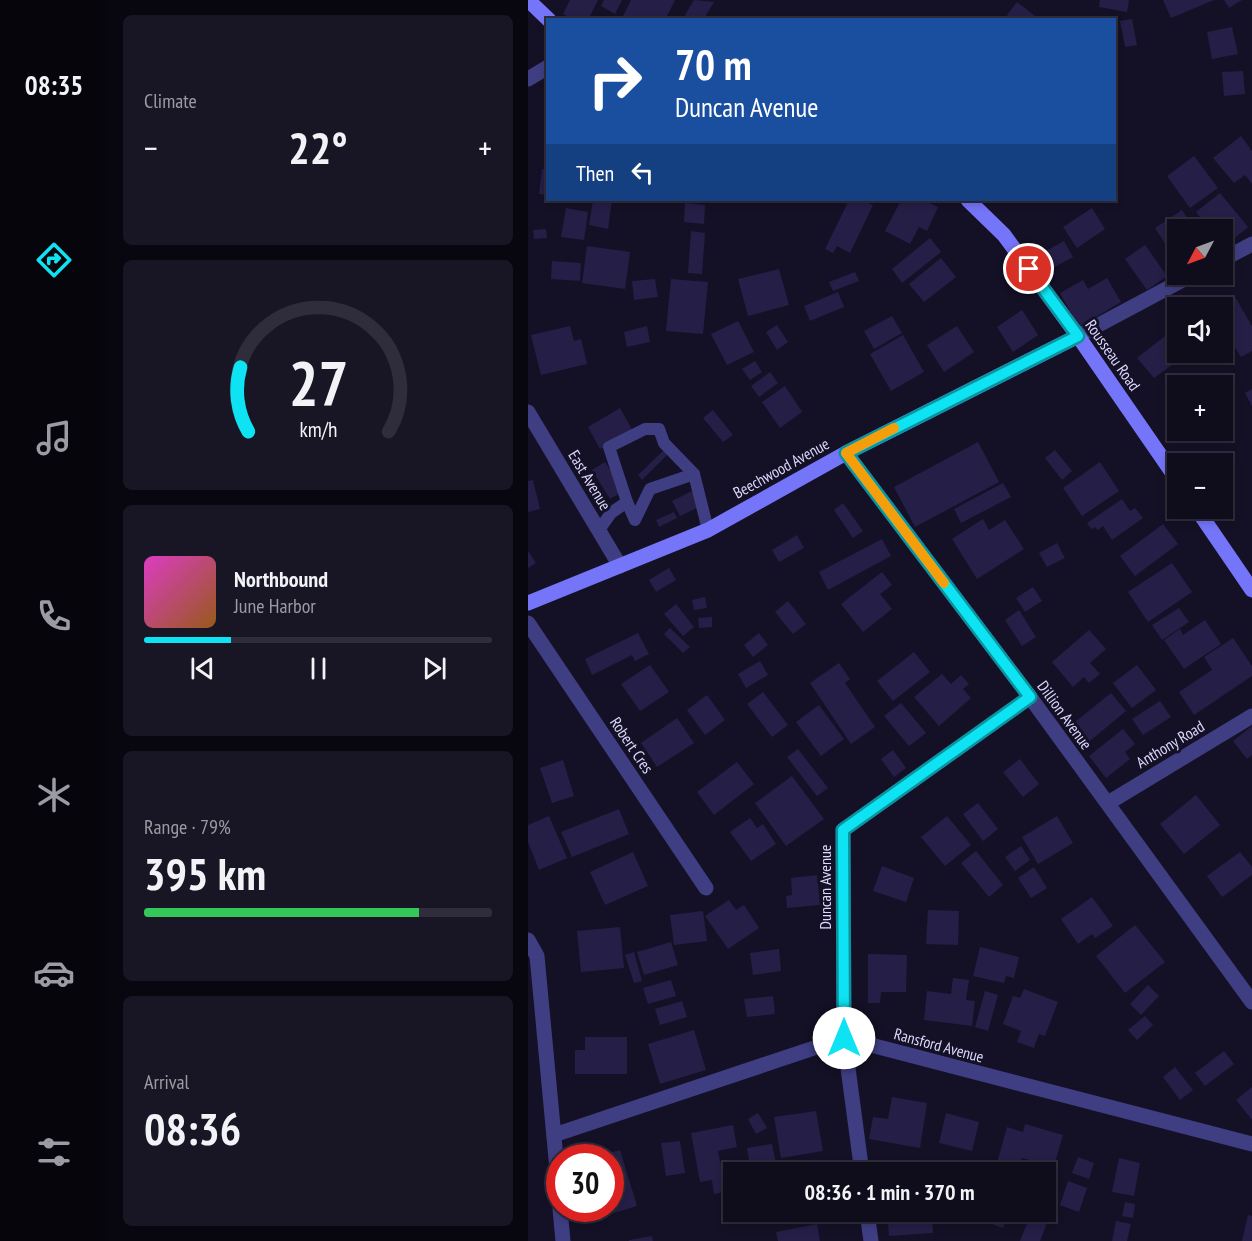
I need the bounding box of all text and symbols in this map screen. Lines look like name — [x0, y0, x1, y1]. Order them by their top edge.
text: 70 m — [675, 37, 752, 92]
icon: right — [576, 42, 654, 120]
text: 08:35 — [25, 68, 83, 102]
text: Climate — [144, 88, 197, 114]
text: Duncan Avenue — [675, 90, 818, 124]
text: 22° — [288, 118, 348, 176]
text: − — [144, 126, 158, 169]
text: + — [478, 126, 492, 169]
icon: left — [626, 156, 659, 189]
text: Then — [576, 159, 614, 187]
north arrow — [1167, 219, 1233, 285]
map controls — [1167, 219, 1233, 519]
icon: directions — [33, 239, 75, 281]
pin — [1003, 243, 1054, 294]
icon: arrive — [1012, 252, 1045, 285]
button: sound — [1167, 297, 1233, 363]
street label: Rousseau Road — [1081, 316, 1145, 395]
text: 27 — [288, 342, 348, 423]
button: + — [1167, 375, 1233, 441]
text: km/h — [299, 416, 337, 444]
icon: music — [33, 417, 75, 459]
street label: Beechwood Avenue — [729, 433, 833, 503]
street label: East Avenue — [564, 446, 616, 514]
button: − — [1167, 453, 1233, 519]
text: Northbound — [234, 565, 328, 593]
text: June Harbor — [234, 593, 316, 619]
icon: phone — [33, 595, 75, 637]
icon: previous — [186, 652, 219, 685]
icon: pause — [302, 652, 335, 685]
icon: next — [418, 652, 451, 685]
street label: Dillion Avenue — [1033, 677, 1097, 753]
street label: Robert Cres — [606, 713, 658, 777]
street label: Anthony Road — [1132, 716, 1208, 772]
icon: climate — [33, 774, 75, 816]
text: Range · 79% — [144, 814, 231, 840]
text: 395 km — [144, 844, 266, 902]
street label: Duncan Avenue — [815, 845, 835, 929]
icon: car — [33, 952, 75, 994]
position arrow — [812, 1006, 876, 1070]
street label: Ransford Avenue — [892, 1023, 986, 1067]
text: Arrival — [144, 1069, 189, 1095]
text: 08:36 — [144, 1099, 241, 1157]
icon: filters — [33, 1131, 75, 1173]
speed limit sign: 30 — [546, 1144, 624, 1222]
text: 08:36 · 1 min · 370 m — [804, 1178, 975, 1206]

